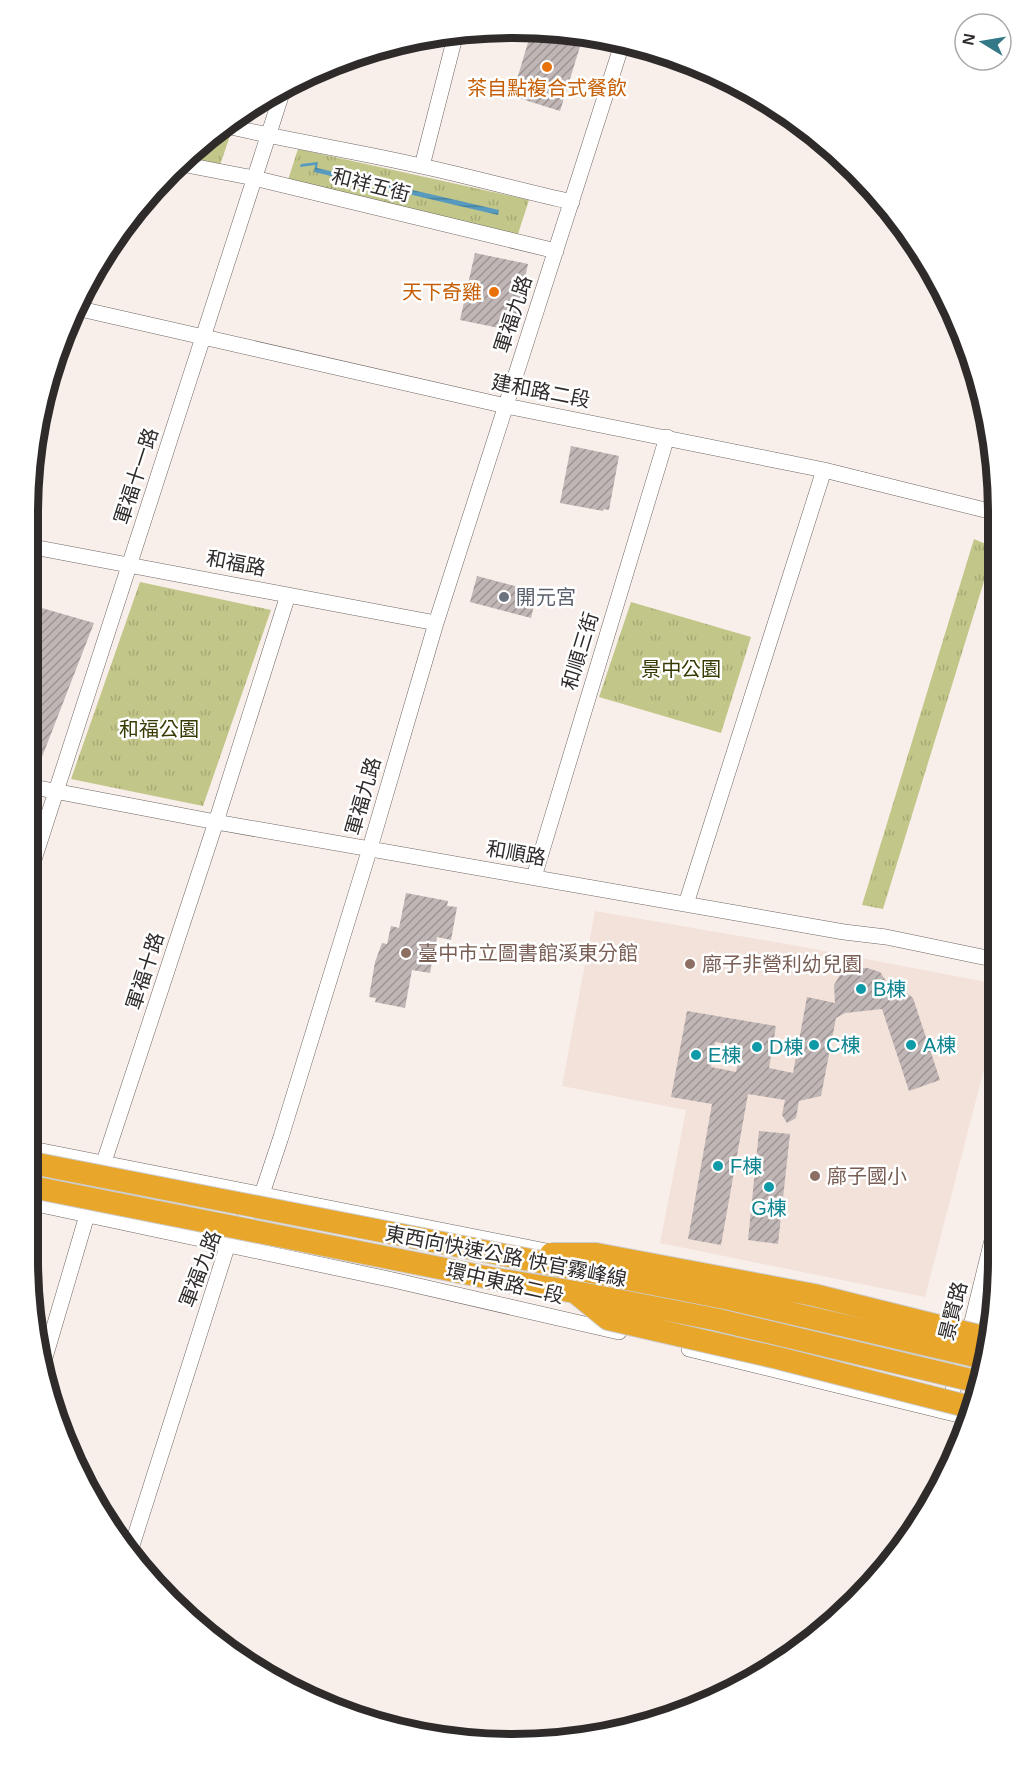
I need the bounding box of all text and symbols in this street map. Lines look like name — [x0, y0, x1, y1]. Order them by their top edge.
north arrow — [953, 12, 1013, 72]
text: N — [959, 32, 978, 47]
marker: 茶自點複合式餐飲 — [540, 60, 554, 74]
place label: 茶自點複合式餐飲 — [467, 77, 627, 99]
street label: 和祥五街 — [330, 165, 412, 205]
street label: 軍福九路 — [490, 273, 536, 355]
place label: 天下奇雞 — [402, 281, 482, 303]
marker: 天下奇雞 — [487, 285, 501, 299]
street label: 建和路二段 — [490, 371, 592, 411]
street label: 軍福十一路 — [110, 425, 162, 527]
street label: 和福路 — [204, 546, 268, 580]
place label: 開元宮 — [516, 586, 576, 608]
marker: 開元宮 — [497, 590, 511, 604]
street label: 和順三街 — [558, 610, 602, 692]
park label: 景中公園 — [641, 658, 721, 680]
park label: 和福公園 — [119, 718, 199, 740]
street label: 軍福九路 — [341, 755, 385, 837]
street label: 和順路 — [485, 837, 547, 869]
street label: 軍福十路 — [122, 930, 168, 1012]
place label: 臺中市立圖書館溪東分館 — [418, 942, 638, 964]
marker: 臺中市立圖書館溪東分館 — [399, 946, 413, 960]
place label: 廍子非營利幼兒園 — [702, 953, 862, 975]
marker: 廍子非營利幼兒園 — [683, 957, 697, 971]
place label: B棟 — [873, 978, 906, 1000]
marker: B棟 — [854, 982, 868, 996]
place label: C棟 — [826, 1034, 860, 1056]
place label: A棟 — [923, 1034, 956, 1056]
place label: D棟 — [769, 1036, 803, 1058]
marker: C棟 — [807, 1038, 821, 1052]
marker: A棟 — [904, 1038, 918, 1052]
marker: D棟 — [750, 1040, 764, 1054]
place label: E棟 — [708, 1044, 741, 1066]
marker: E棟 — [689, 1048, 703, 1062]
place label: F棟 — [730, 1155, 762, 1177]
marker: F棟 — [711, 1159, 725, 1173]
place label: 廍子國小 — [827, 1165, 907, 1187]
marker: 廍子國小 — [808, 1169, 822, 1183]
marker: G棟 — [762, 1180, 776, 1194]
place label: G棟 — [751, 1197, 787, 1219]
street label: 東西向快速公路 快官霧峰線 — [383, 1222, 629, 1290]
street label: 軍福九路 — [175, 1228, 225, 1310]
street label: 環中東路二段 — [444, 1259, 566, 1307]
street label: 景賢路 — [935, 1279, 971, 1343]

